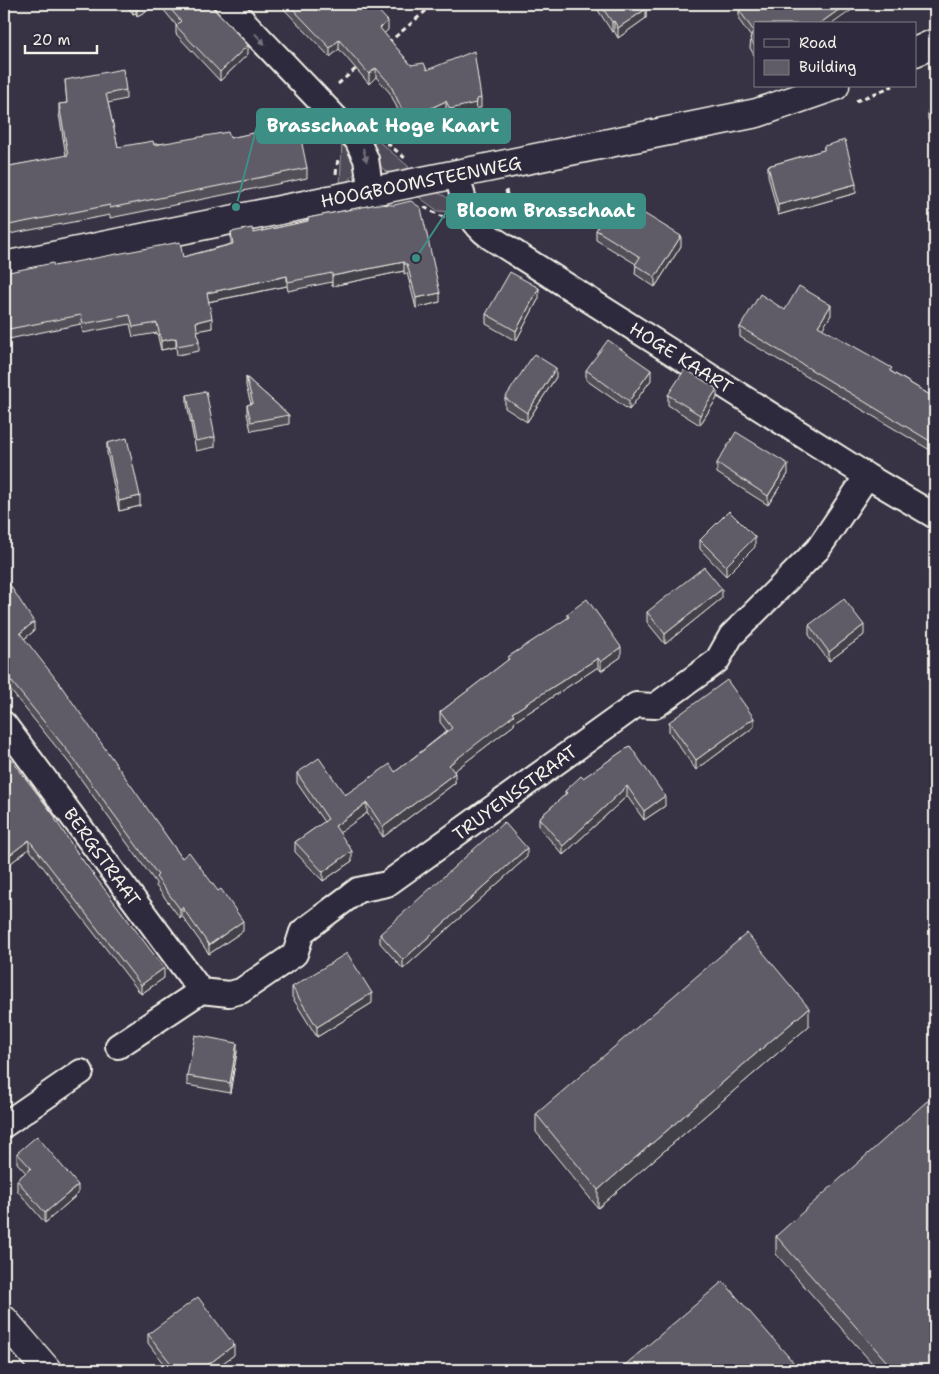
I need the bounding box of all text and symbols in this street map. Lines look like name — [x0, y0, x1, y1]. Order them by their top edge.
scale bar — [25, 22, 98, 54]
legend — [754, 22, 916, 88]
text: 20 m — [32, 30, 71, 50]
one-way arrow — [254, 33, 266, 45]
text: Road — [799, 33, 837, 53]
text: Building — [799, 57, 856, 77]
callout: Brasschaat Hoge Kaart — [257, 109, 510, 143]
text: Brasschaat Hoge Kaart — [267, 113, 499, 138]
one-way arrow — [361, 148, 369, 163]
street label: HOOGBOOMSTEENWEG — [318, 151, 524, 213]
callout: Bloom Brasschaat — [447, 194, 645, 228]
text: Bloom Brasschaat — [457, 198, 635, 223]
street label: HOGE KAART — [625, 317, 737, 399]
street label: TRUYENSSTRAAT — [448, 740, 582, 846]
street label: BERGSTRAAT — [58, 803, 146, 911]

